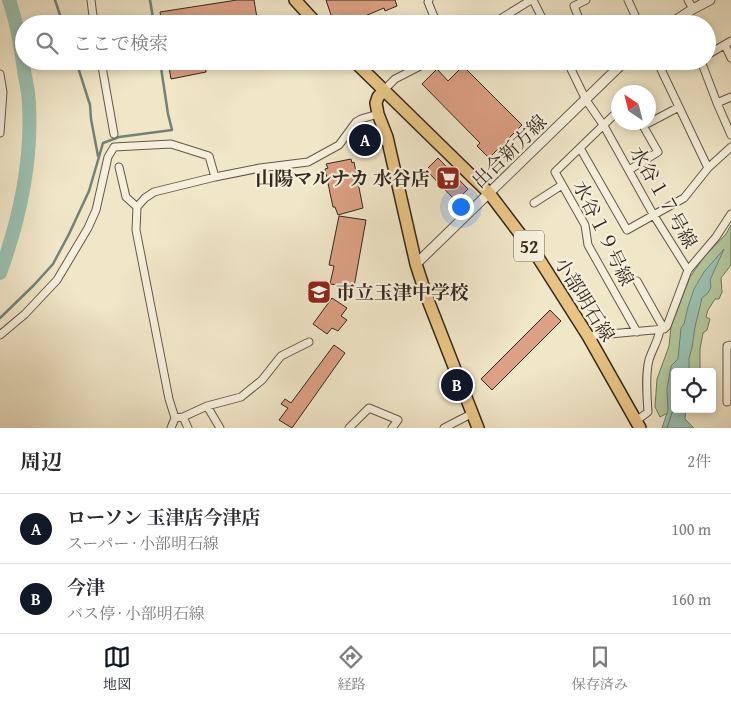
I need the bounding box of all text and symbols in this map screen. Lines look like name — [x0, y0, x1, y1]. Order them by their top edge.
search box — [15, 15, 716, 70]
icon: search — [33, 29, 61, 57]
text: ここで検索 — [73, 29, 168, 57]
north arrow — [611, 85, 656, 130]
street label: 出合新方線 — [465, 108, 553, 194]
pin: A — [349, 121, 381, 159]
street label: 水谷１７号線 — [623, 141, 705, 253]
place label: 山陽マルナカ 水谷店 — [255, 164, 430, 192]
supermarket icon: 山陽マルナカ 水谷店 — [435, 165, 461, 191]
street label: 水谷１９号線 — [566, 176, 642, 290]
your location — [448, 194, 474, 220]
road number: 52 — [514, 230, 544, 262]
street label: 小部明石線 — [548, 251, 622, 347]
place label: 市立玉津中学校 — [336, 278, 469, 306]
school or university icon: 市立玉津中学校 — [306, 279, 332, 305]
pin: B — [441, 366, 473, 404]
map controls — [671, 368, 716, 413]
button: locate — [671, 368, 716, 413]
text: 周辺 — [20, 446, 62, 477]
text: 2件 — [687, 449, 711, 473]
text: ローソン 玉津店今津店 — [67, 503, 260, 531]
text: A — [31, 517, 41, 541]
text: 100 m — [671, 517, 711, 541]
text: スーパー · 小部明石線 — [67, 531, 219, 555]
text: 今津 — [67, 573, 105, 601]
text: B — [31, 587, 41, 611]
text: 160 m — [671, 587, 711, 611]
text: バス停 · 小部明石線 — [67, 601, 205, 625]
tab: 地図 — [103, 643, 131, 694]
tab: 経路 — [337, 643, 365, 694]
tab: 保存済み — [572, 643, 628, 694]

